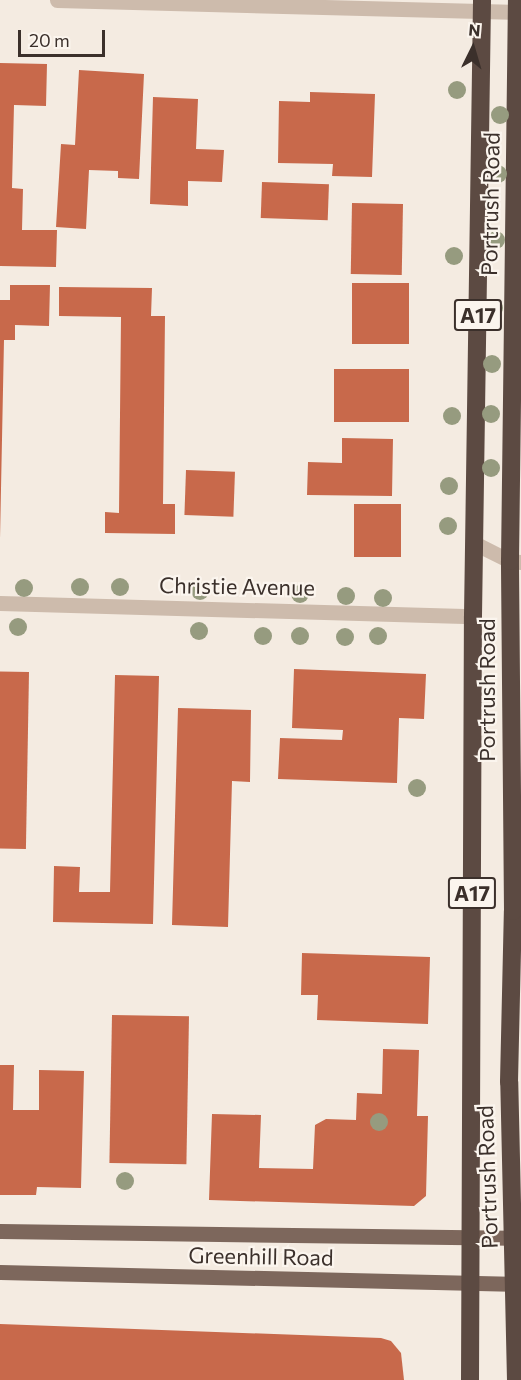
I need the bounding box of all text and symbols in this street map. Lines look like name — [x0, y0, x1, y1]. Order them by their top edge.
scale bar — [21, 18, 108, 56]
north arrow — [443, 18, 503, 78]
text: N — [468, 20, 481, 40]
text: 20 m — [29, 29, 70, 51]
street label: Portrush Road — [476, 132, 504, 276]
road number: A17 — [452, 297, 504, 333]
street label: Christie Avenue — [159, 571, 315, 601]
street label: Portrush Road — [474, 618, 500, 762]
road number: A17 — [446, 875, 498, 911]
street label: Portrush Road — [471, 1105, 503, 1249]
street label: Greenhill Road — [188, 1242, 334, 1270]

